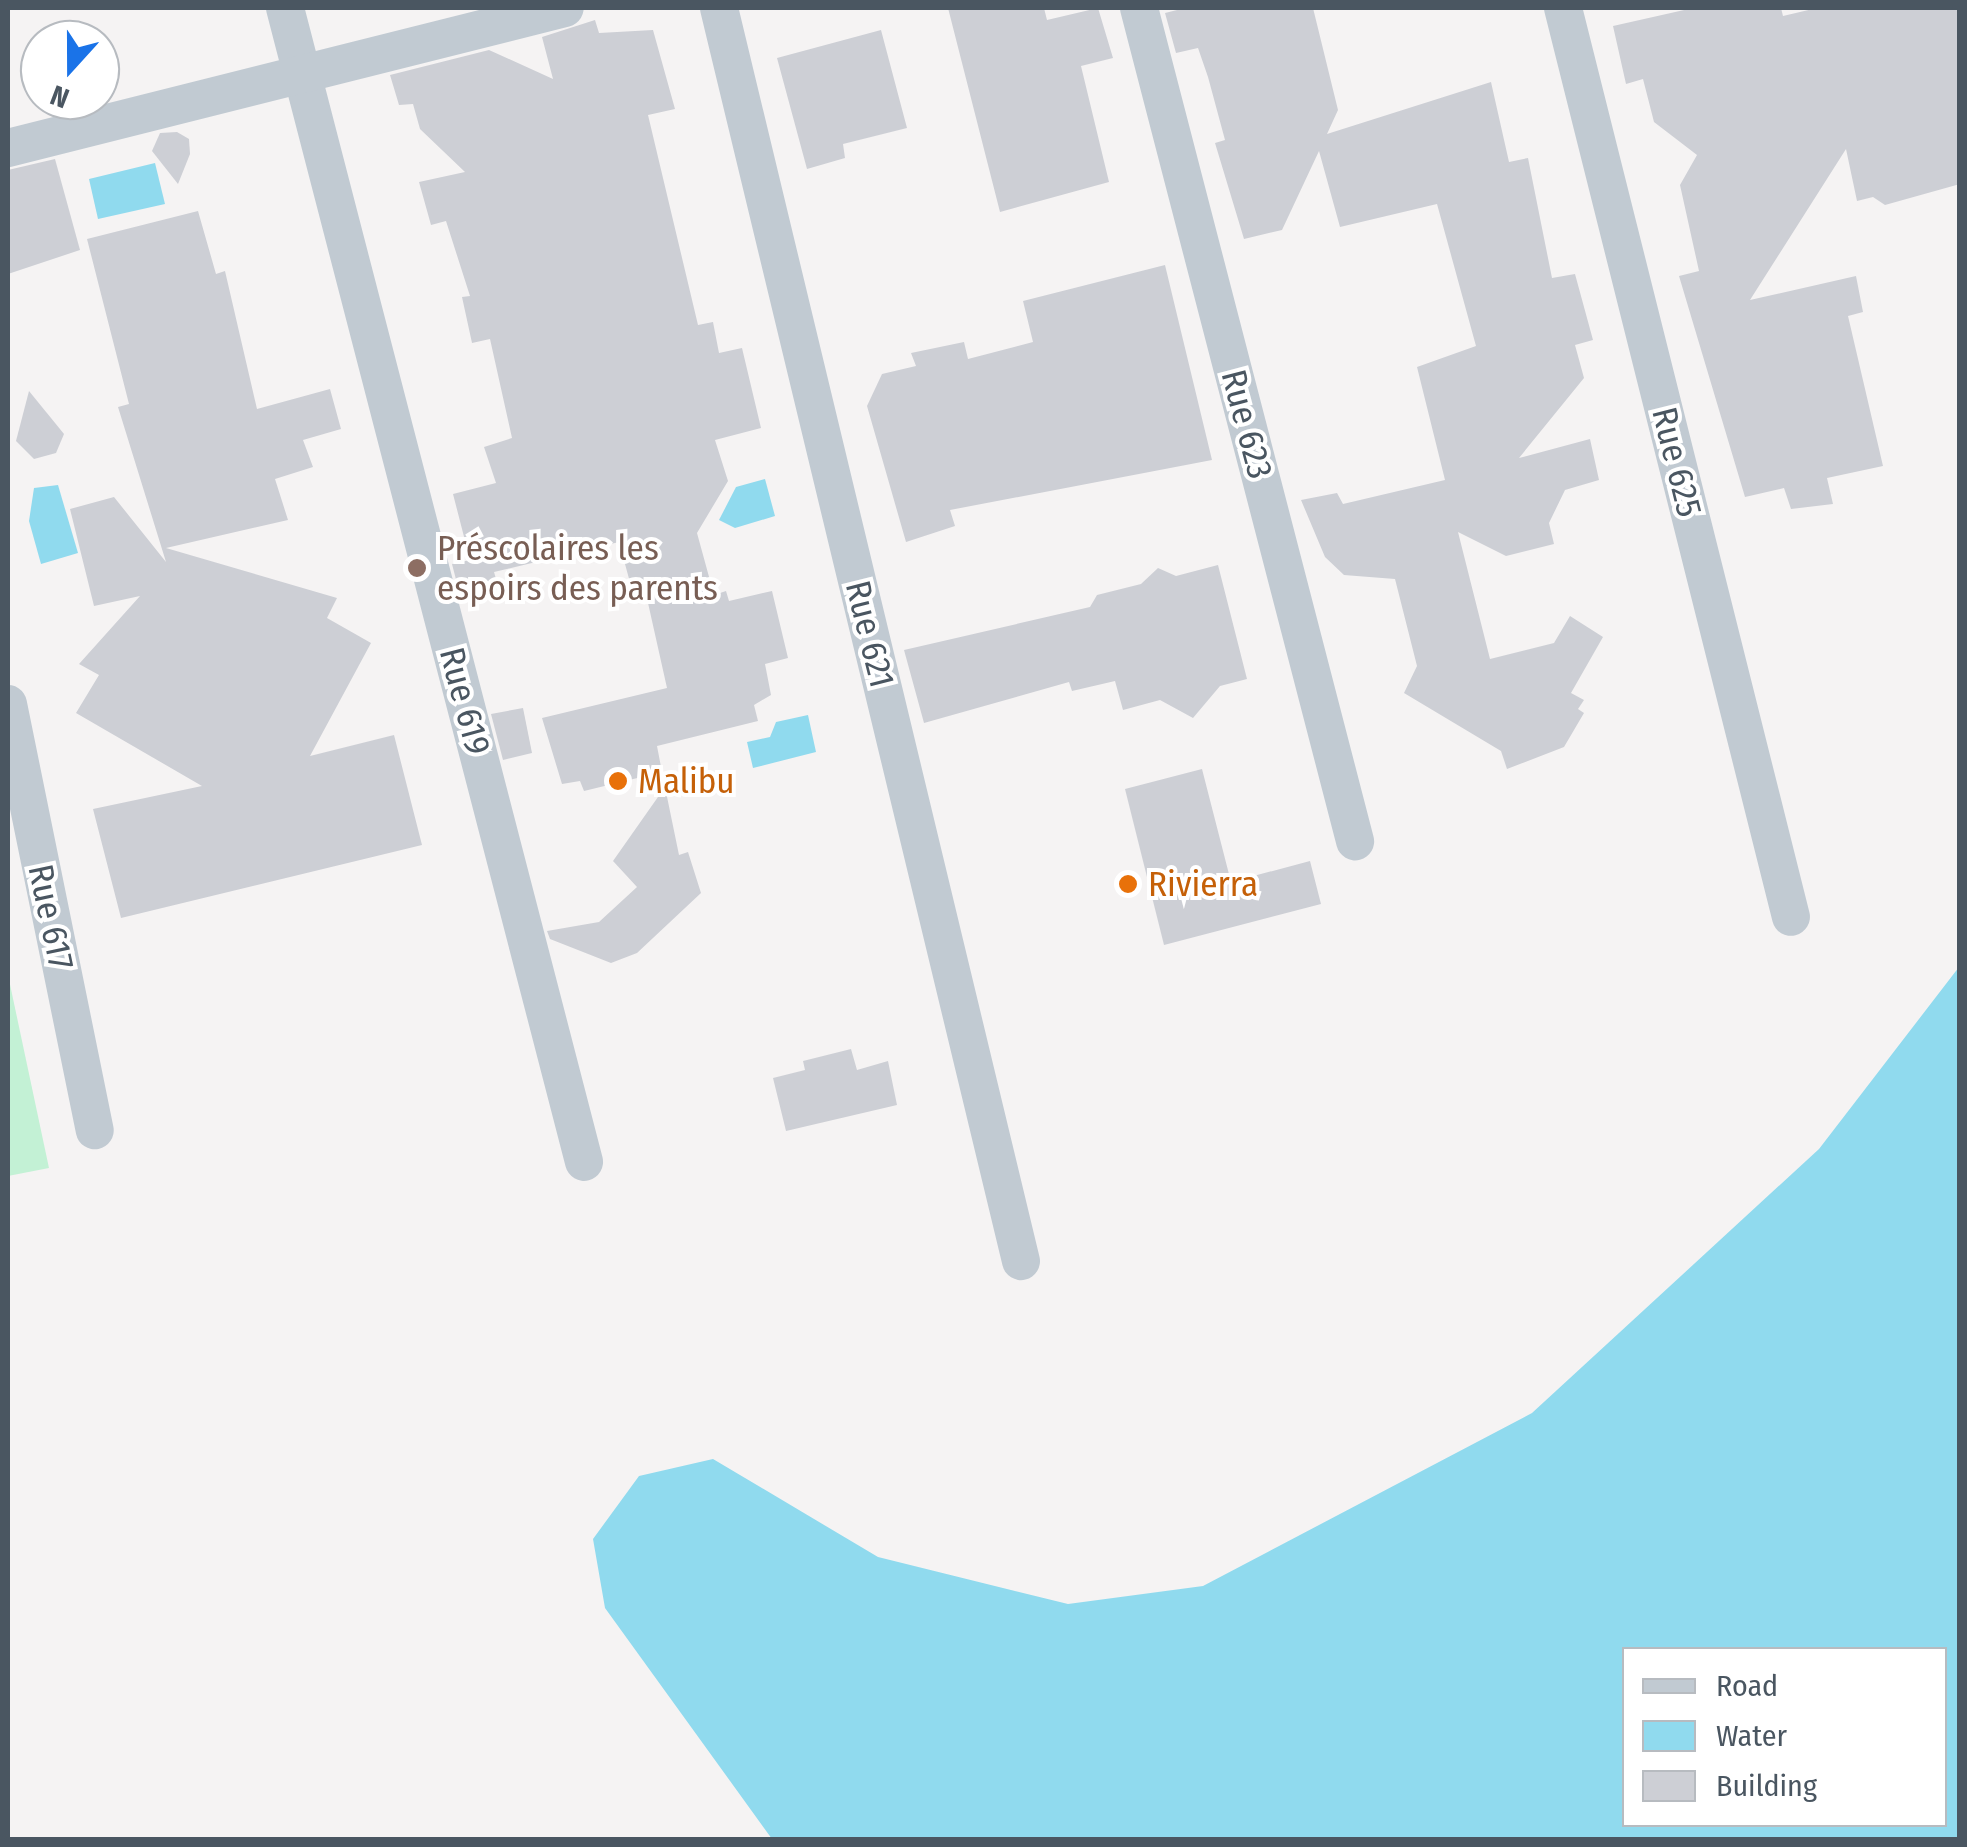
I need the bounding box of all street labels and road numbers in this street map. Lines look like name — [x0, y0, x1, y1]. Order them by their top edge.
street label: Rue 623 — [1212, 365, 1282, 483]
street label: Rue 625 — [1643, 403, 1711, 521]
street label: Rue 621 — [837, 576, 903, 692]
street label: Rue 619 — [431, 643, 499, 759]
street label: Rue 617 — [19, 861, 83, 973]

